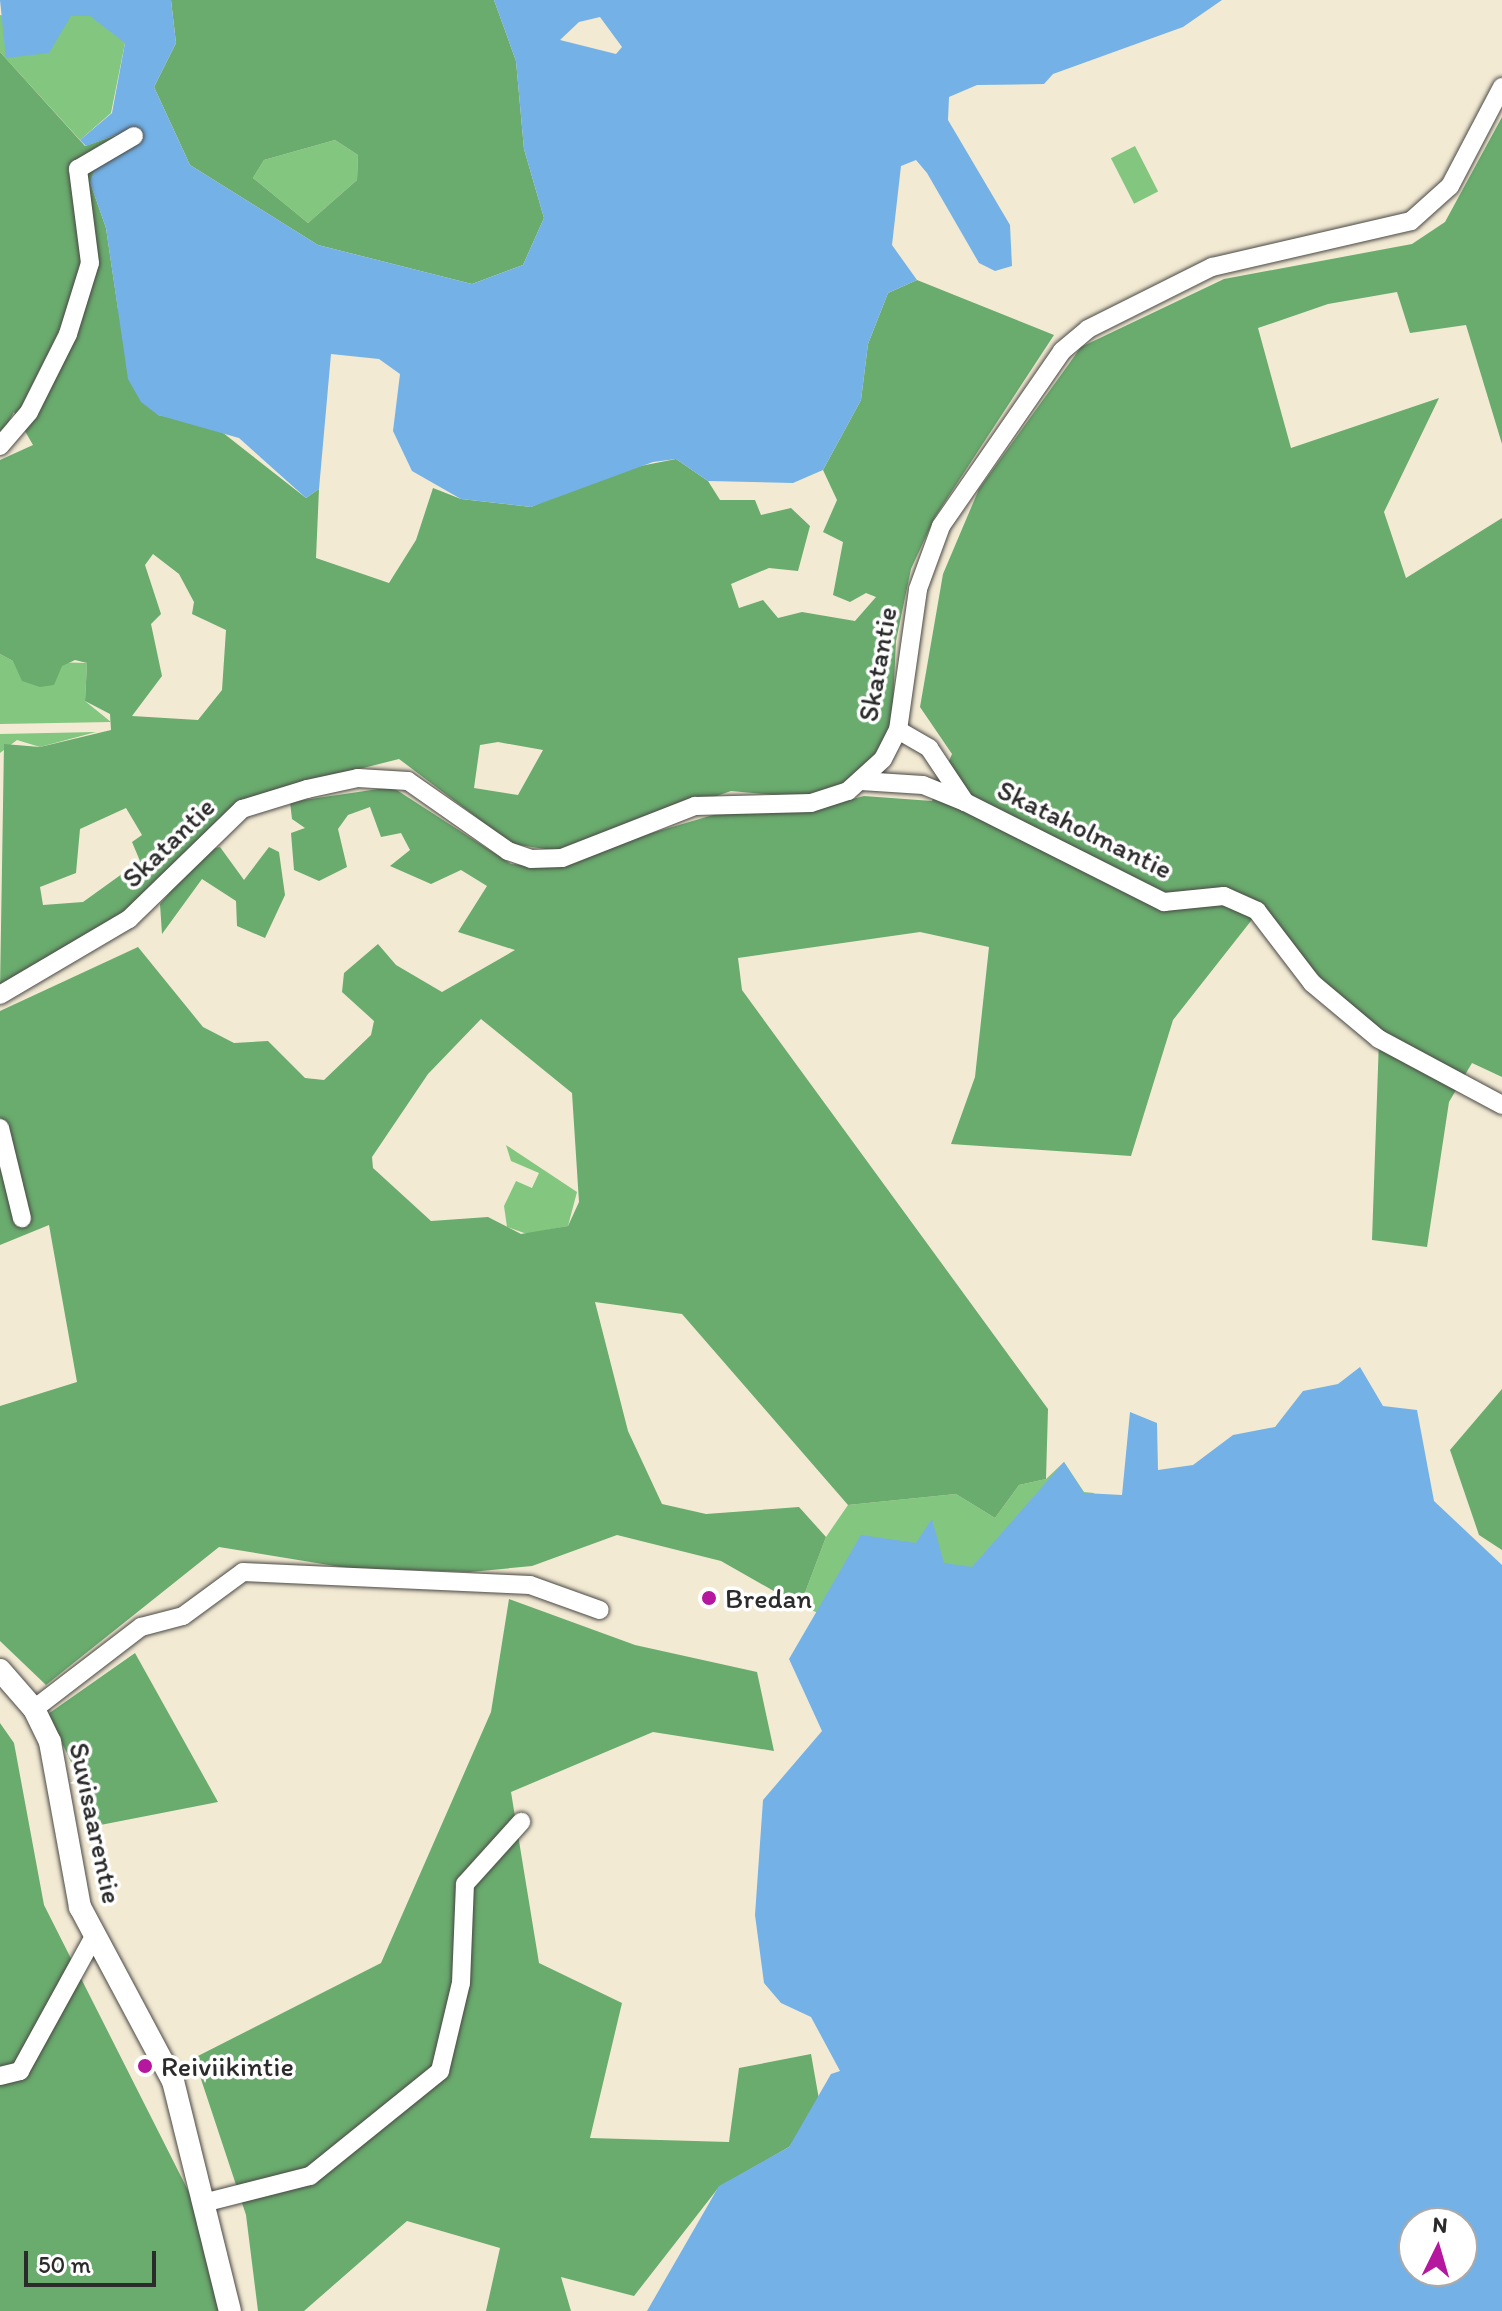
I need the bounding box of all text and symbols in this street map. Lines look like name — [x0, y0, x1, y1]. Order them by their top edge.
street label: Skatantie — [850, 604, 904, 724]
street label: Skataholmantie — [992, 772, 1178, 886]
street label: Skatantie — [115, 790, 221, 894]
place label: Bredan — [725, 1581, 812, 1615]
marker: Bredan — [700, 1589, 718, 1607]
street label: Suvisaarentie — [63, 1739, 129, 1907]
place label: Reiviikintie — [161, 2049, 294, 2083]
marker: Reiviikintie — [136, 2057, 154, 2075]
north arrow — [1398, 2207, 1478, 2287]
text: N — [1431, 2210, 1449, 2239]
scale bar — [28, 2235, 160, 2285]
text: 50 m — [38, 2250, 91, 2279]

